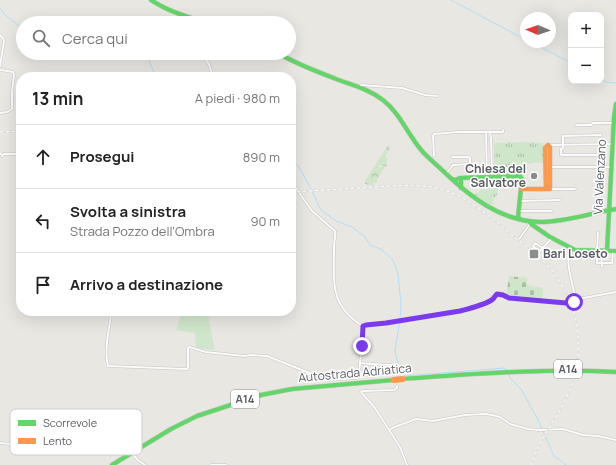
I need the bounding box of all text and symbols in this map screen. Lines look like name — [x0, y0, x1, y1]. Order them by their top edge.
north arrow — [520, 12, 556, 48]
map controls — [568, 12, 604, 84]
button: + — [568, 12, 604, 48]
search box — [16, 16, 296, 60]
icon: search — [30, 27, 52, 49]
text: Cerca qui — [62, 28, 128, 49]
button: − — [568, 48, 604, 84]
text: 13 min — [32, 87, 83, 110]
text: A piedi · 980 m — [195, 89, 280, 107]
street label: Via Valenzano — [589, 139, 610, 215]
icon: ahead — [32, 146, 54, 168]
text: Prosegui — [70, 146, 134, 167]
text: 890 m — [243, 148, 280, 166]
place label: Chiesa del Salvatore — [465, 160, 526, 191]
marker: Chiesa del Salvatore — [529, 171, 539, 181]
text: Svolta a sinistra — [70, 201, 186, 222]
icon: left — [32, 210, 54, 232]
text: 90 m — [250, 212, 280, 230]
text: Strada Pozzo dell'Ombra — [70, 222, 215, 240]
place label: Bari Loseto — [543, 245, 608, 262]
marker: Bari Loseto — [528, 248, 540, 260]
icon: arrive — [32, 274, 54, 296]
text: Arrivo a destinazione — [70, 274, 223, 295]
route start — [565, 293, 583, 311]
route end — [353, 337, 371, 355]
street label: Autostrada Adriatica — [298, 359, 412, 386]
road number: A14 — [554, 360, 582, 378]
road number: A14 — [231, 390, 259, 408]
legend — [10, 409, 142, 455]
text: Scorrevole — [43, 415, 98, 430]
text: Lento — [43, 433, 73, 448]

